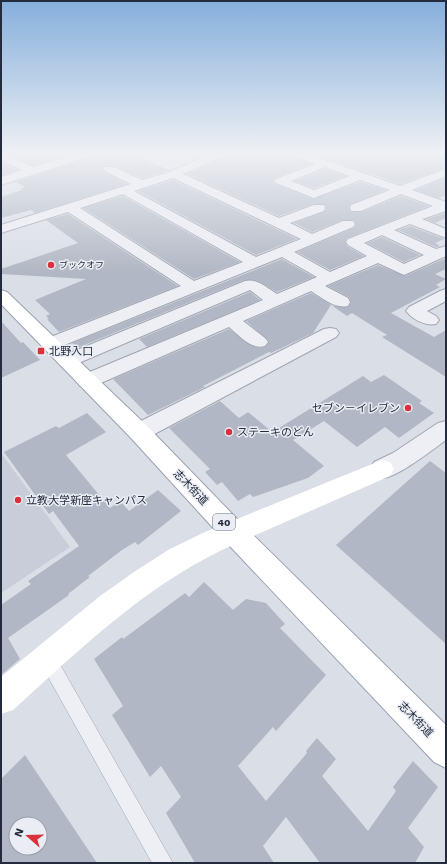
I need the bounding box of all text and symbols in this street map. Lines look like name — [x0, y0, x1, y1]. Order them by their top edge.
marker: ブックオフ — [46, 260, 56, 270]
place label: ブックオフ — [59, 260, 104, 270]
place label: 北野入口 — [49, 345, 93, 358]
marker: 北野入口 — [36, 346, 46, 356]
place label: セブン－イレブン — [312, 402, 400, 415]
marker: セブン－イレブン — [403, 403, 413, 413]
place label: ステーキのどん — [237, 426, 314, 439]
marker: ステーキのどん — [224, 427, 234, 437]
street label: 志木街道 — [171, 467, 211, 508]
place label: 立教大学新座キャンパス — [26, 494, 147, 507]
marker: 立教大学新座キャンパス — [13, 495, 23, 505]
road number: 40 — [213, 514, 235, 530]
street label: 志木街道 — [396, 699, 436, 740]
north arrow — [8, 816, 48, 856]
text: N — [12, 827, 27, 839]

